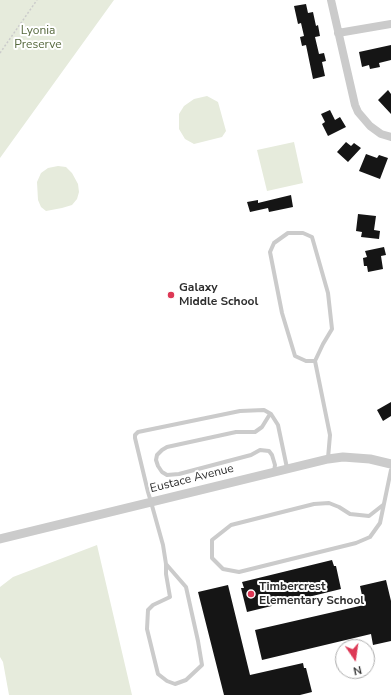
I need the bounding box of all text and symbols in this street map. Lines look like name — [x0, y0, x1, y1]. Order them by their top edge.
park label: Lyonia Preserve — [14, 24, 62, 52]
place label: Galaxy Middle School — [179, 281, 258, 309]
marker: Galaxy Middle School — [166, 290, 176, 300]
street label: Eustace Avenue — [149, 462, 235, 496]
place label: Timbercrest Elementary School — [259, 580, 364, 608]
marker: Timbercrest Elementary School — [246, 589, 256, 599]
north arrow — [335, 639, 375, 679]
text: N — [352, 662, 363, 678]

